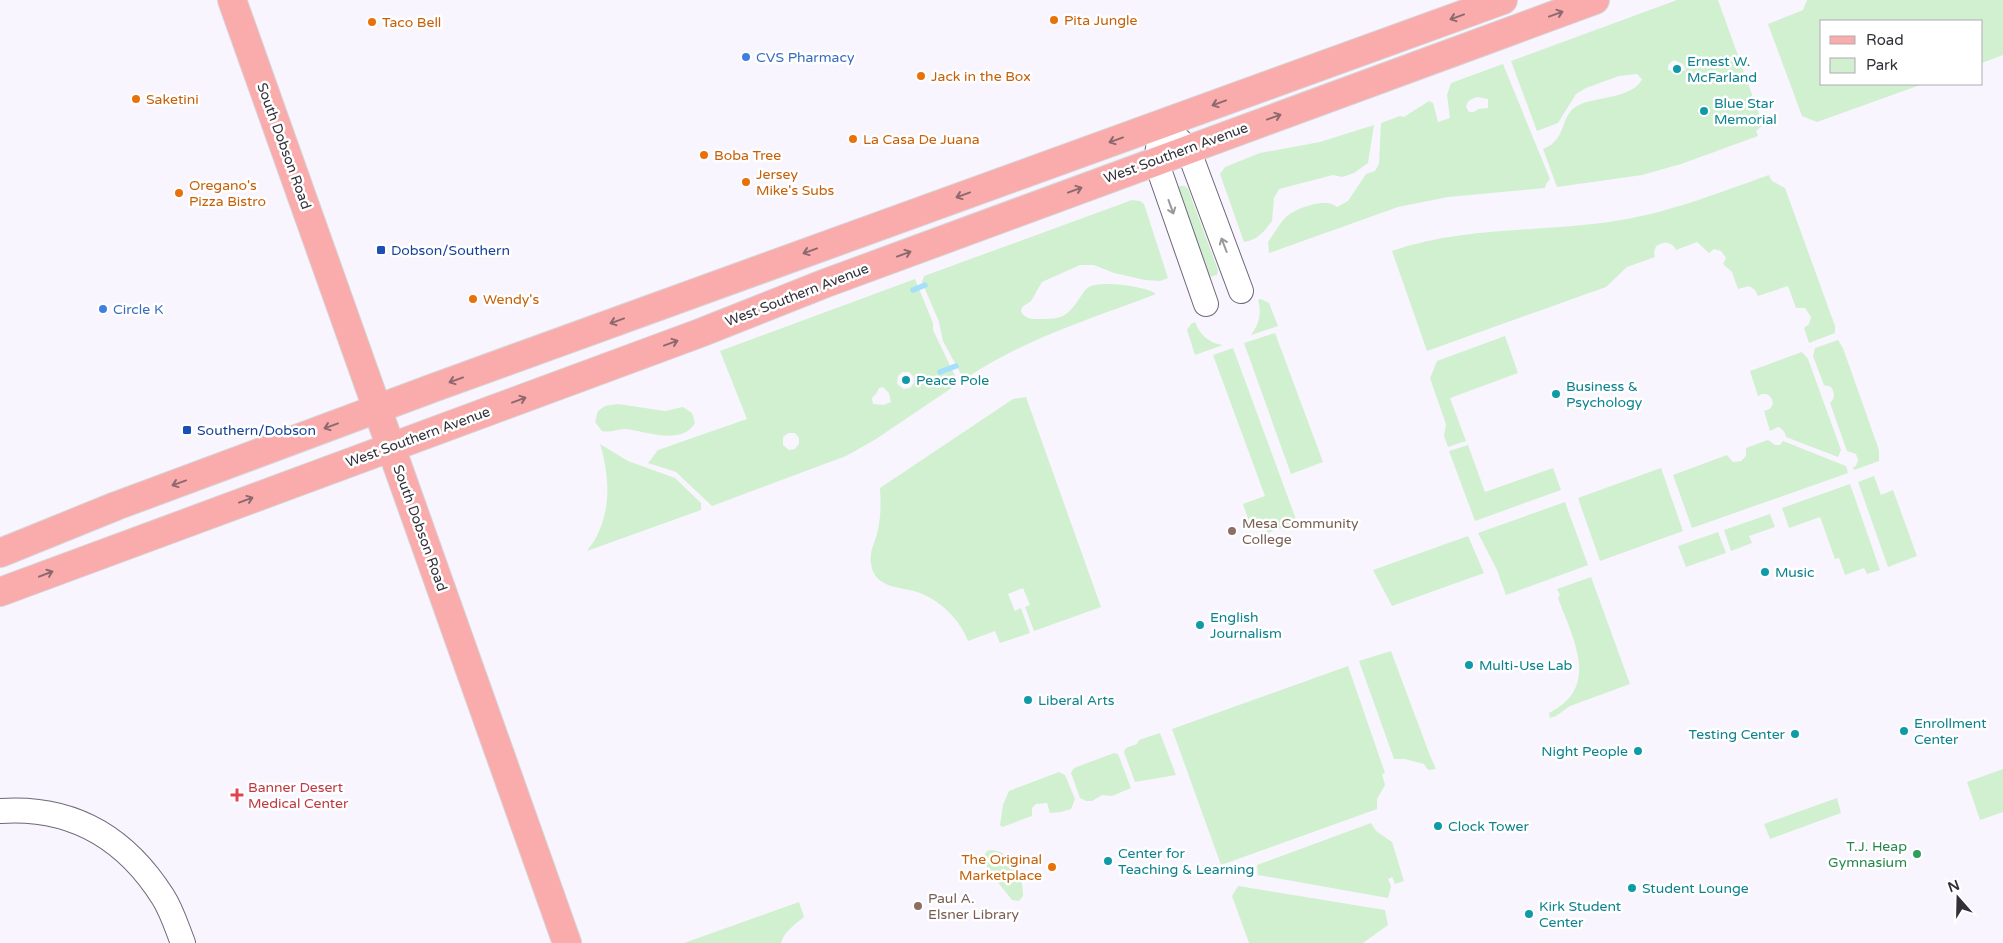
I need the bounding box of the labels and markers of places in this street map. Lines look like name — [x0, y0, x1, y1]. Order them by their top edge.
place label: Pita Jungle — [1064, 12, 1138, 29]
place label: Taco Bell — [382, 14, 441, 31]
marker: Pita Jungle — [1048, 14, 1060, 26]
marker: Taco Bell — [366, 16, 378, 28]
place label: CVS Pharmacy — [756, 49, 855, 66]
marker: CVS Pharmacy — [740, 51, 752, 63]
place label: Ernest W. McFarland — [1687, 53, 1757, 86]
marker: Ernest W. McFarland — [1671, 63, 1683, 75]
place label: Jack in the Box — [931, 68, 1031, 85]
marker: Jack in the Box — [915, 70, 927, 82]
place label: Saketini — [146, 91, 199, 108]
marker: Saketini — [130, 93, 142, 105]
place label: Blue Star Memorial — [1714, 95, 1777, 128]
marker: Blue Star Memorial — [1698, 105, 1710, 117]
place label: La Casa De Juana — [863, 131, 980, 148]
marker: La Casa De Juana — [847, 133, 859, 145]
place label: Boba Tree — [714, 147, 781, 164]
marker: Boba Tree — [698, 149, 710, 161]
place label: Jersey Mike's Subs — [756, 166, 835, 199]
marker: Jersey Mike's Subs — [740, 176, 752, 188]
place label: Oregano's Pizza Bistro — [189, 177, 266, 210]
marker: Oregano's Pizza Bistro — [173, 187, 185, 199]
place label: Dobson/Southern — [391, 242, 510, 259]
marker: Dobson/Southern — [375, 244, 387, 256]
place label: Wendy's — [483, 291, 539, 308]
marker: Wendy's — [467, 293, 479, 305]
place label: Circle K — [113, 301, 163, 318]
marker: Circle K — [97, 303, 109, 315]
place label: Peace Pole — [916, 372, 989, 389]
marker: Peace Pole — [900, 374, 912, 386]
place label: Business & Psychology — [1566, 378, 1643, 411]
marker: Business & Psychology — [1550, 388, 1562, 400]
place label: Southern/Dobson — [197, 422, 316, 439]
marker: Southern/Dobson — [181, 424, 193, 436]
place label: Mesa Community College — [1242, 515, 1359, 548]
marker: Mesa Community College — [1226, 525, 1238, 537]
place label: Music — [1775, 564, 1815, 581]
marker: Music — [1759, 566, 1771, 578]
place label: English Journalism — [1210, 609, 1282, 642]
marker: English Journalism — [1194, 619, 1206, 631]
place label: Multi-Use Lab — [1479, 657, 1573, 674]
marker: Multi-Use Lab — [1463, 659, 1475, 671]
place label: Liberal Arts — [1038, 692, 1115, 709]
marker: Liberal Arts — [1022, 694, 1034, 706]
place label: Enrollment Center — [1914, 715, 1987, 748]
marker: Enrollment Center — [1898, 725, 1910, 737]
place label: Testing Center — [1689, 726, 1786, 743]
marker: Testing Center — [1789, 728, 1801, 740]
place label: Night People — [1541, 743, 1628, 760]
marker: Night People — [1632, 745, 1644, 757]
place label: Banner Desert Medical Center — [248, 779, 349, 812]
marker: Banner Desert Medical Center — [230, 788, 244, 802]
place label: Clock Tower — [1448, 818, 1529, 835]
marker: Clock Tower — [1432, 820, 1444, 832]
place label: T.J. Heap Gymnasium — [1828, 838, 1907, 871]
place label: Center for Teaching & Learning — [1118, 845, 1254, 878]
marker: T.J. Heap Gymnasium — [1911, 848, 1923, 860]
place label: The Original Marketplace — [959, 851, 1042, 884]
marker: Center for Teaching & Learning — [1102, 855, 1114, 867]
marker: The Original Marketplace — [1046, 861, 1058, 873]
place label: Student Lounge — [1642, 880, 1749, 897]
marker: Student Lounge — [1626, 882, 1638, 894]
place label: Paul A. Elsner Library — [928, 890, 1020, 923]
place label: Kirk Student Center — [1539, 898, 1622, 931]
marker: Paul A. Elsner Library — [912, 900, 924, 912]
marker: Kirk Student Center — [1523, 908, 1535, 920]

